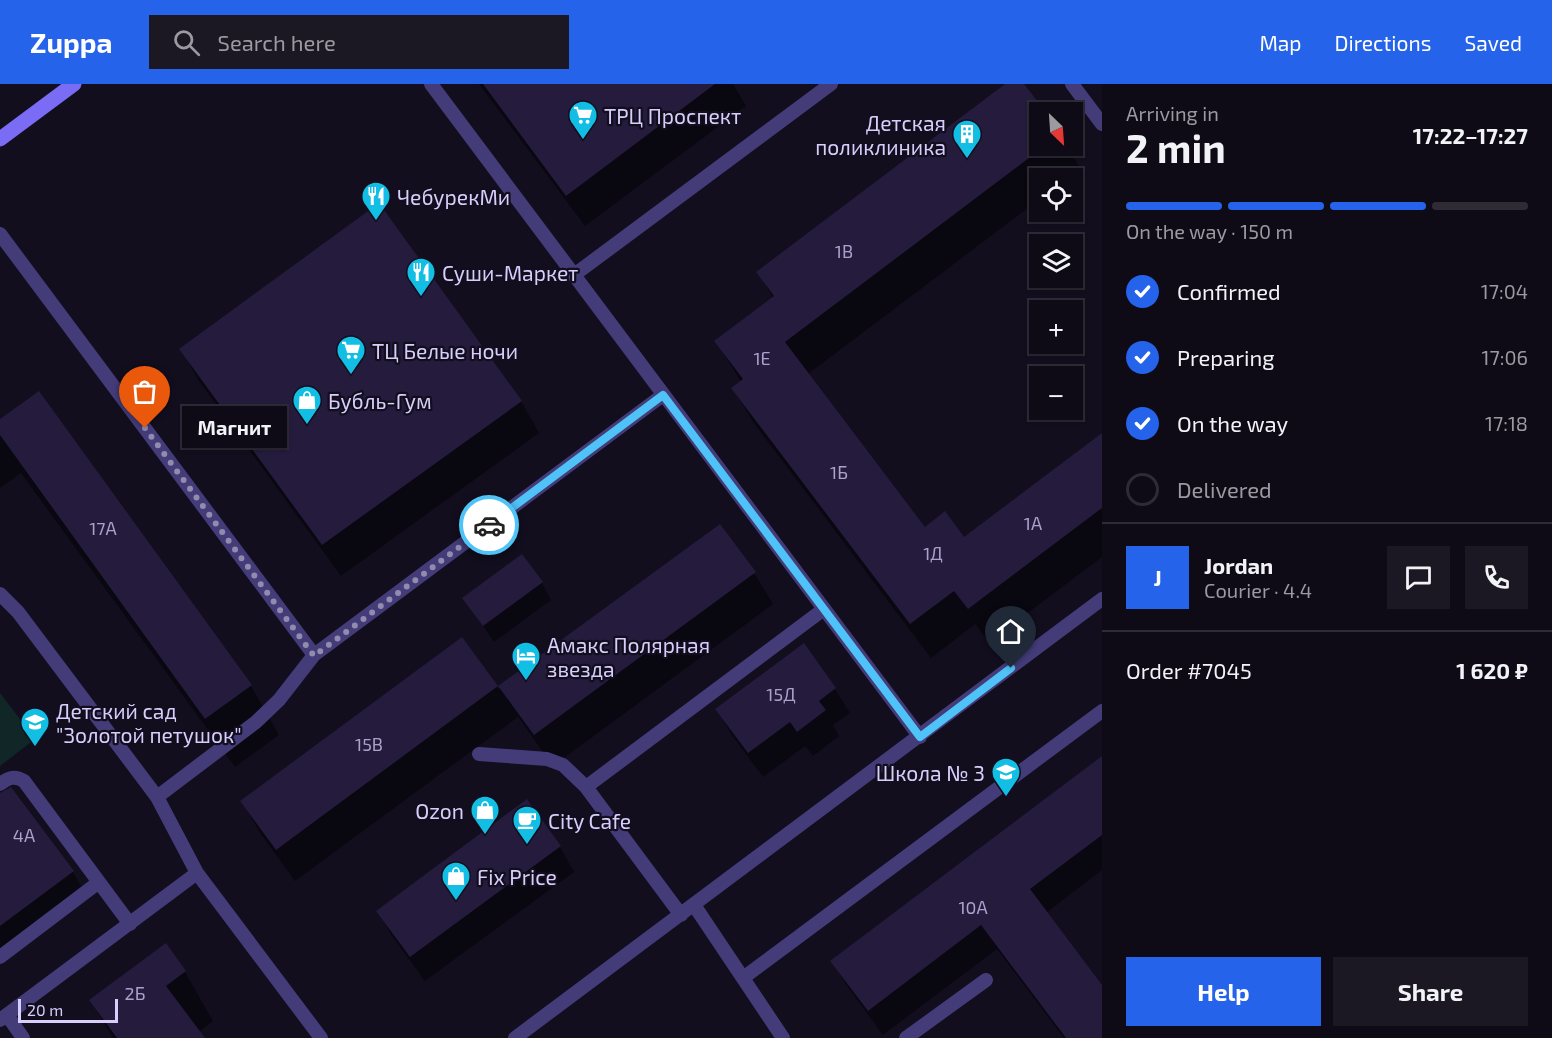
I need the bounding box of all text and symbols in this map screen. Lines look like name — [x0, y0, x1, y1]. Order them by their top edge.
search box — [149, 15, 569, 69]
text: Zuppa — [30, 25, 113, 59]
icon: search — [170, 26, 203, 59]
text: Search here — [218, 29, 336, 55]
text: Map — [1259, 30, 1302, 55]
text: Directions — [1335, 30, 1431, 55]
text: Saved — [1464, 30, 1522, 55]
supermarket icon: ТРЦ Проспект — [567, 99, 599, 141]
text: Arriving in — [1126, 101, 1219, 125]
north arrow — [1029, 102, 1083, 156]
map controls — [1029, 102, 1083, 420]
place label: ТРЦ Проспект — [604, 103, 741, 128]
place label: Детская поликлиника — [815, 110, 946, 159]
building icon: Детская поликлиника — [951, 118, 983, 160]
text: 17:22–17:27 — [1413, 122, 1528, 148]
text: 2 min — [1126, 124, 1226, 171]
button: locate — [1029, 168, 1083, 222]
restaurant icon: ЧебурекМи — [360, 180, 392, 222]
place label: ЧебурекМи — [397, 184, 510, 210]
text: On the way · 150 m — [1126, 219, 1293, 243]
button: layers — [1029, 234, 1083, 288]
house number: 1В — [835, 240, 853, 262]
restaurant icon: Суши-Маркет — [405, 256, 437, 298]
place label: Суши-Маркет — [442, 260, 578, 286]
icon: check — [1126, 275, 1159, 308]
text: Confirmed — [1177, 278, 1281, 304]
text: 17:04 — [1481, 279, 1528, 303]
button: + — [1029, 300, 1083, 354]
supermarket icon: ТЦ Белые ночи — [335, 334, 367, 376]
place label: ТЦ Белые ночи — [372, 338, 518, 363]
icon: check — [1126, 341, 1159, 374]
text: Preparing — [1177, 344, 1275, 370]
text: 17:06 — [1482, 345, 1528, 369]
house number: 1Е — [753, 347, 771, 369]
pin — [119, 366, 170, 428]
button: − — [1029, 366, 1083, 420]
icon: bag — [128, 375, 161, 408]
shop icon: Бубль-Гум — [291, 384, 323, 426]
place label: Бубль-Гум — [328, 388, 432, 414]
callout: Магнит — [181, 407, 286, 449]
icon: check — [1126, 407, 1159, 440]
text: On the way — [1177, 410, 1288, 436]
text: 17:18 — [1485, 411, 1528, 435]
text: Магнит — [198, 415, 271, 439]
house number: 1Б — [830, 461, 848, 483]
text: Delivered — [1177, 476, 1272, 502]
courier — [459, 495, 519, 555]
icon: car — [473, 509, 506, 542]
house number: 1А — [1024, 512, 1043, 534]
house number: 17А — [89, 517, 118, 539]
house number: 1Д — [923, 542, 943, 564]
button: chat — [1387, 546, 1450, 609]
button: phone — [1465, 546, 1528, 609]
text: Jordan — [1204, 552, 1273, 578]
text: J — [1153, 564, 1162, 590]
text: Courier · 4.4 — [1204, 578, 1312, 602]
pin — [985, 606, 1036, 668]
icon: home — [994, 615, 1027, 648]
place label: Амакс Полярная звезда — [547, 632, 710, 681]
hotel icon: Амакс Полярная звезда — [510, 640, 542, 682]
text: Order #7045 — [1126, 657, 1252, 683]
text: 1 620 ₽ — [1456, 657, 1528, 683]
house number: 15Д — [766, 683, 796, 705]
place label: Детский сад "Золотой петушок" — [56, 698, 242, 748]
school or university icon: Детский сад "Золотой петушок" — [19, 706, 51, 748]
house number: 15В — [355, 733, 383, 755]
school or university icon: Школа № 3 — [990, 756, 1022, 798]
place label: Школа № 3 — [876, 760, 985, 785]
shop icon: Ozon — [469, 794, 501, 836]
place label: Ozon — [415, 798, 464, 823]
cafe icon: City Cafe — [511, 804, 543, 846]
place label: City Cafe — [548, 808, 631, 833]
house number: 4А — [13, 824, 36, 846]
shop icon: Fix Price — [440, 860, 472, 902]
place label: Fix Price — [477, 864, 557, 889]
house number: 10А — [958, 896, 988, 918]
button: Help — [1126, 957, 1321, 1026]
button: Share — [1333, 957, 1528, 1026]
house number: 2Б — [125, 982, 145, 1004]
scale bar — [18, 996, 118, 1024]
text: 20 m — [27, 1000, 63, 1019]

